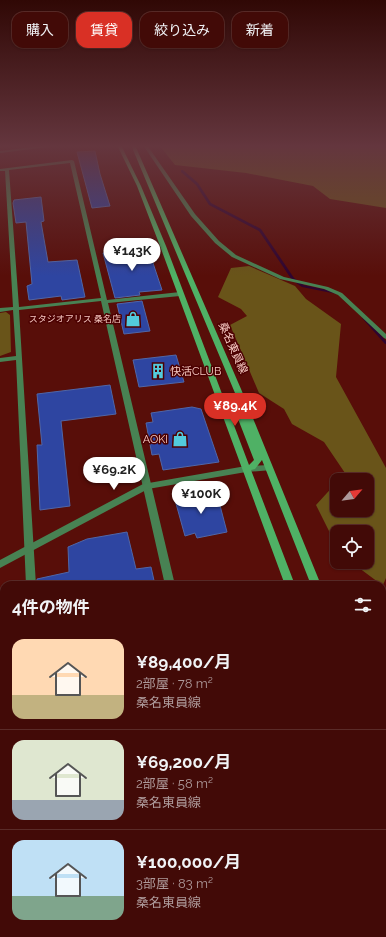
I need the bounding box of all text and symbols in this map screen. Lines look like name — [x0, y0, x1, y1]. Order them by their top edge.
chip: 購入 — [12, 12, 68, 48]
chip: 賃貸 — [76, 12, 132, 48]
chip: 絞り込み — [140, 12, 224, 48]
chip: 新着 — [232, 12, 288, 48]
pin: ¥143K — [104, 238, 160, 272]
text: ¥143K — [112, 243, 152, 258]
shop icon: スタジオアリス 桑名店 — [124, 310, 142, 328]
place label: スタジオアリス 桑名店 — [29, 314, 121, 324]
street label: 桑名東員線 — [216, 320, 250, 376]
building icon: 快活CLUB — [149, 362, 167, 380]
place label: 快活CLUB — [170, 365, 221, 378]
pin: ¥89.4K — [202, 393, 268, 427]
text: ¥89.4K — [213, 398, 257, 413]
shop icon: AOKI — [171, 430, 189, 448]
place label: AOKI — [143, 433, 168, 446]
pin: ¥69.2K — [81, 457, 147, 491]
text: ¥69.2K — [92, 462, 136, 477]
north arrow — [330, 473, 374, 517]
map controls — [330, 473, 374, 569]
pin: ¥100K — [173, 481, 229, 515]
text: ¥100K — [181, 486, 221, 501]
button: locate — [330, 525, 374, 569]
icon: filters — [352, 594, 374, 616]
text: 4件の物件 — [12, 597, 90, 617]
text: ¥89,400/月 — [136, 652, 232, 672]
icon: home — [44, 655, 92, 703]
text: 2部屋 · 78 m² — [136, 676, 213, 691]
text: 桑名東員線 — [136, 695, 201, 710]
text: ¥69,200/月 — [136, 752, 232, 772]
icon: home — [44, 756, 92, 804]
text: 2部屋 · 58 m² — [136, 776, 213, 791]
text: 桑名東員線 — [136, 795, 201, 810]
text: ¥100,000/月 — [136, 852, 241, 872]
icon: home — [44, 856, 92, 904]
text: 3部屋 · 83 m² — [136, 876, 213, 891]
text: 桑名東員線 — [136, 895, 201, 910]

